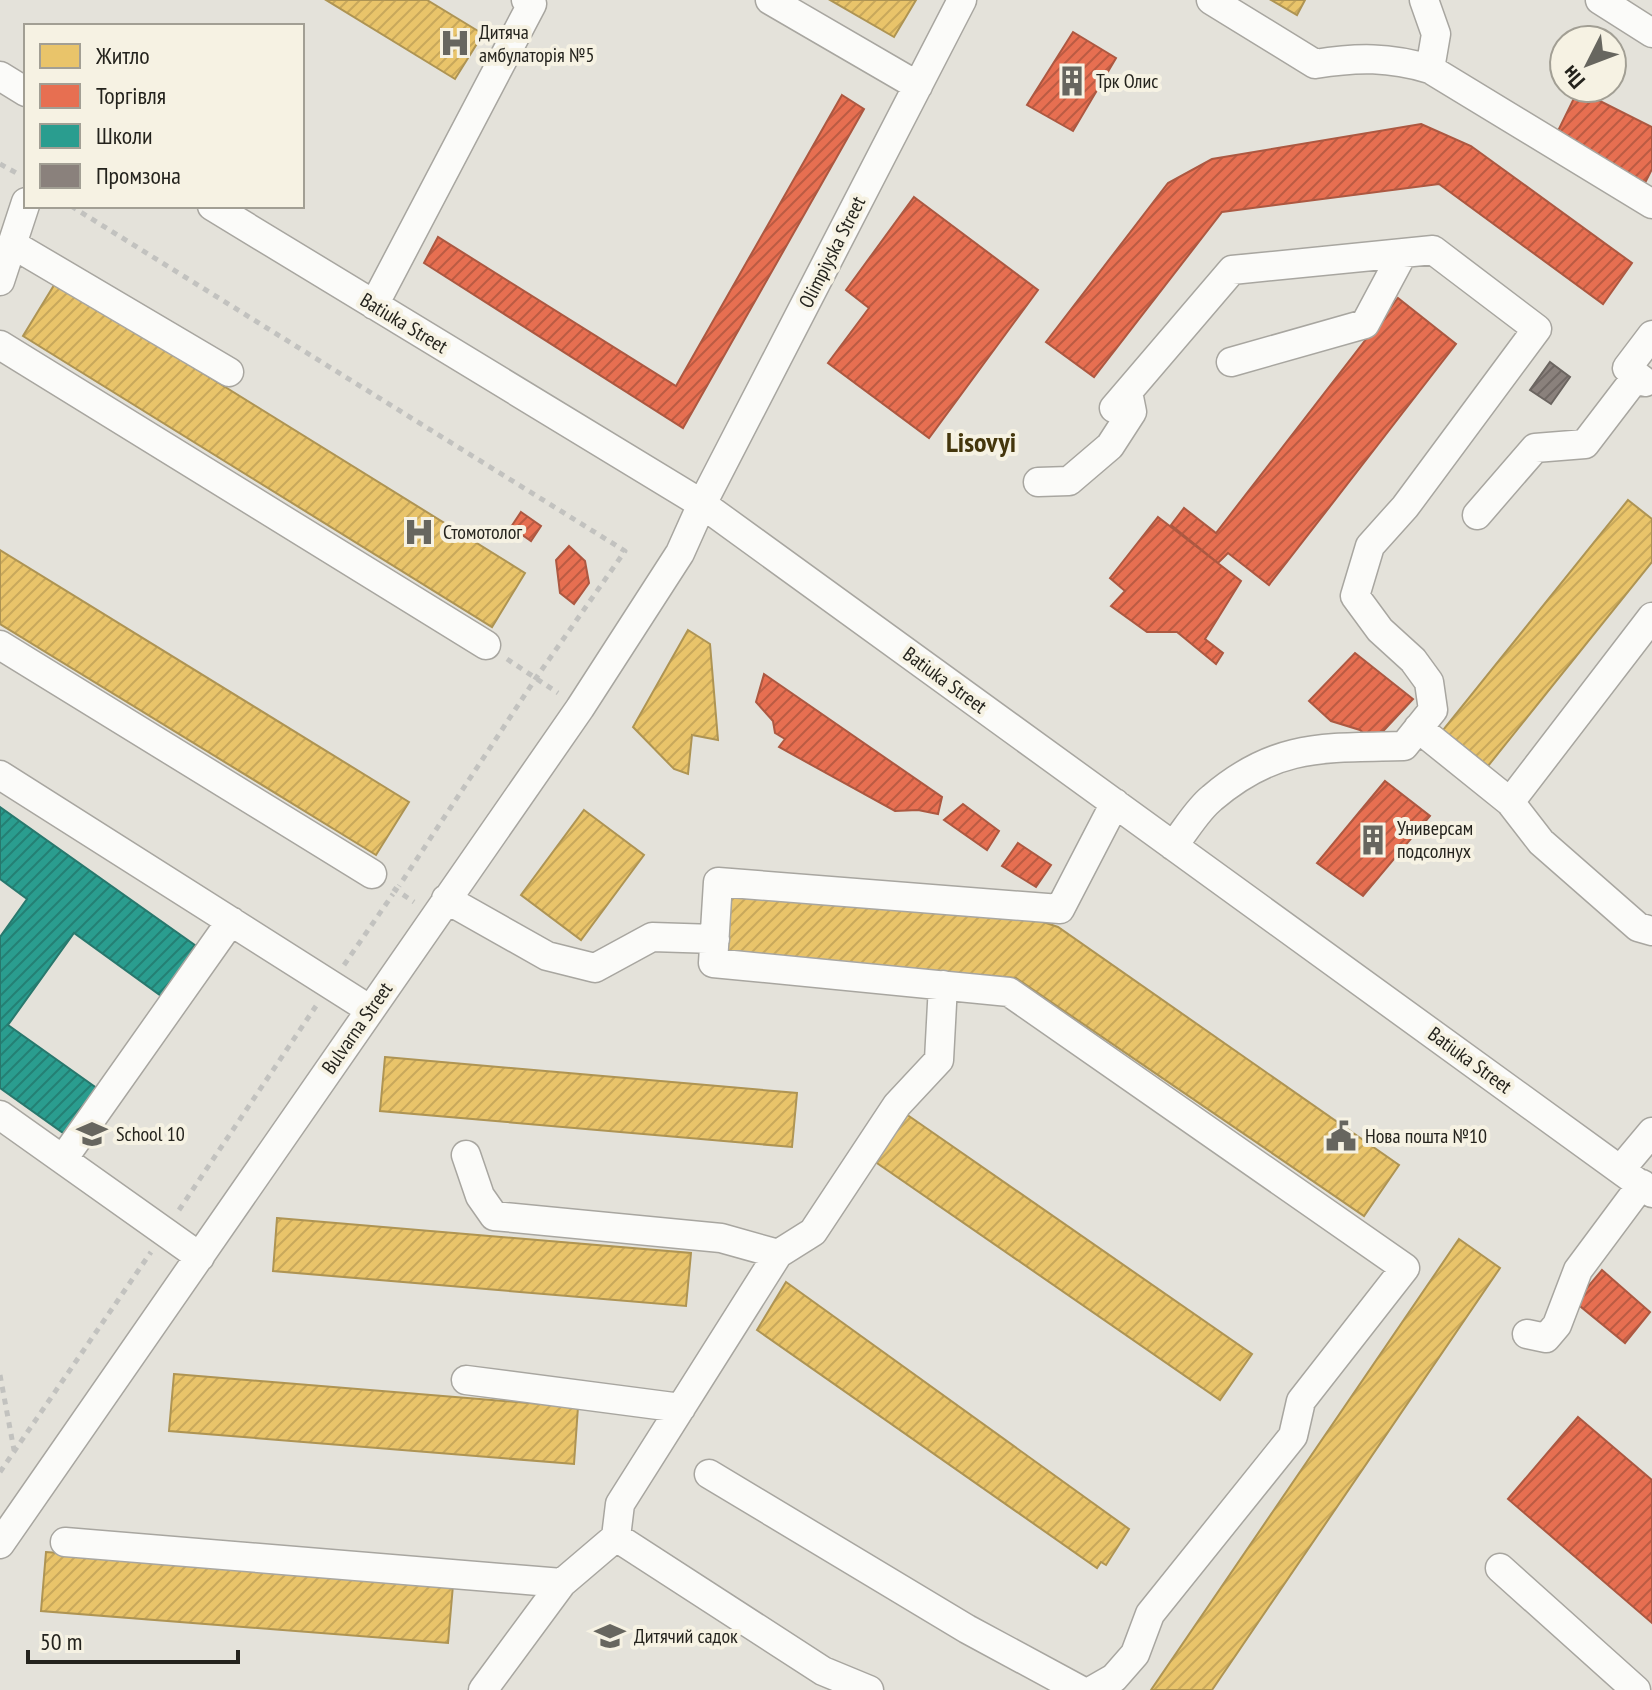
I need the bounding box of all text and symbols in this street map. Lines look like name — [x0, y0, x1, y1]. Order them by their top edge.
place label: Дитяча амбулаторія №5 — [479, 19, 595, 68]
legend — [24, 24, 304, 208]
north arrow — [1548, 24, 1628, 104]
hospital icon: Дитяча амбулаторія №5 — [438, 26, 472, 60]
text: Житло — [95, 40, 150, 71]
text: Пн — [1556, 60, 1591, 95]
building icon: Трк Олис — [1055, 64, 1089, 98]
place label: Трк Олис — [1096, 68, 1158, 94]
text: Торгівля — [96, 80, 166, 111]
text: Школи — [96, 120, 153, 151]
text: Промзона — [96, 160, 181, 191]
street label: Olimpiyska Street — [793, 191, 871, 312]
street label: Batiuka Street — [356, 287, 453, 359]
district label: Lisovyi — [946, 423, 1016, 460]
hospital icon: Стомотолог — [402, 515, 436, 549]
place label: Стомотолог — [443, 519, 522, 545]
street label: Batiuka Street — [898, 641, 992, 719]
place label: Универсам подсолнух — [1397, 815, 1473, 864]
building icon: Универсам подсолнух — [1356, 823, 1390, 857]
street label: Bulvarna Street — [316, 977, 398, 1079]
street label: Batiuka Street — [1423, 1021, 1517, 1099]
school or university icon: School 10 — [75, 1117, 109, 1151]
public building icon: Нова пошта №10 — [1324, 1119, 1358, 1153]
place label: School 10 — [116, 1121, 185, 1147]
place label: Нова пошта №10 — [1365, 1123, 1487, 1149]
scale bar — [28, 1614, 238, 1664]
school or university icon: Дитячий садок — [593, 1619, 627, 1653]
place label: Дитячий садок — [634, 1623, 738, 1649]
text: 50 m — [40, 1626, 82, 1657]

